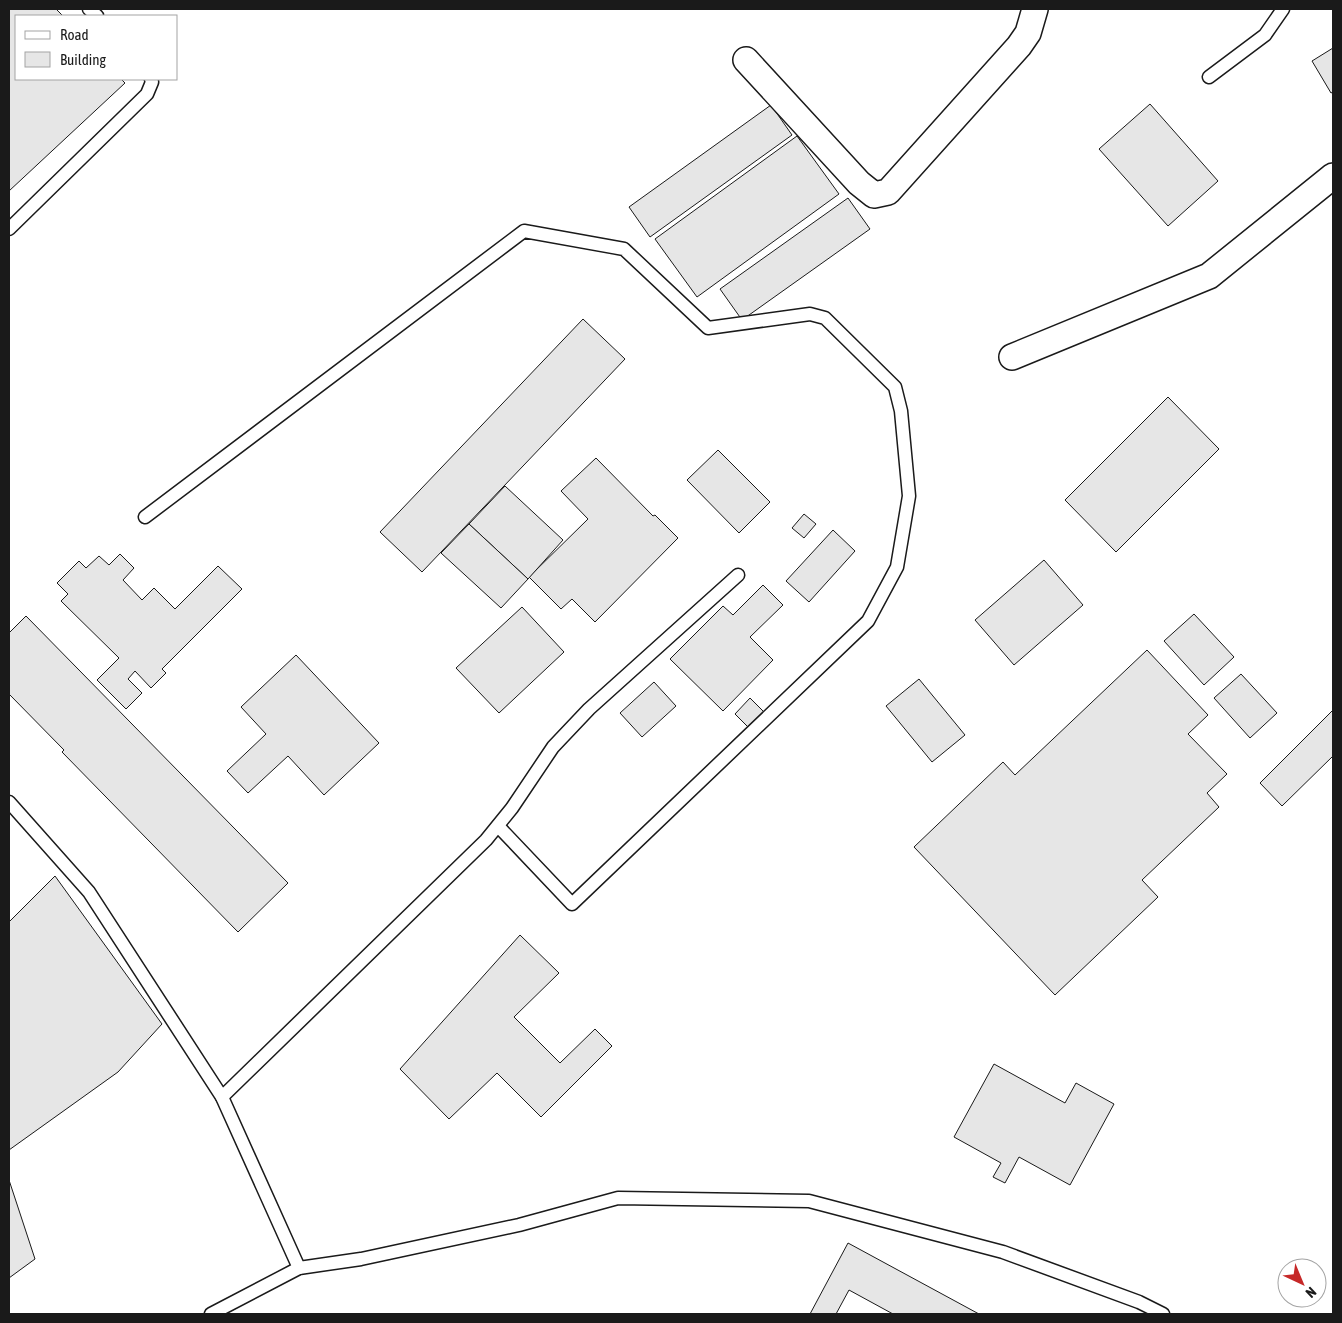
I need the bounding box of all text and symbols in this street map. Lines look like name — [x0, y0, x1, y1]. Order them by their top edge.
legend — [15, 15, 178, 80]
text: Road — [60, 26, 89, 43]
text: Building — [60, 51, 106, 68]
north arrow — [1277, 1258, 1327, 1308]
text: N — [1303, 1284, 1320, 1301]

